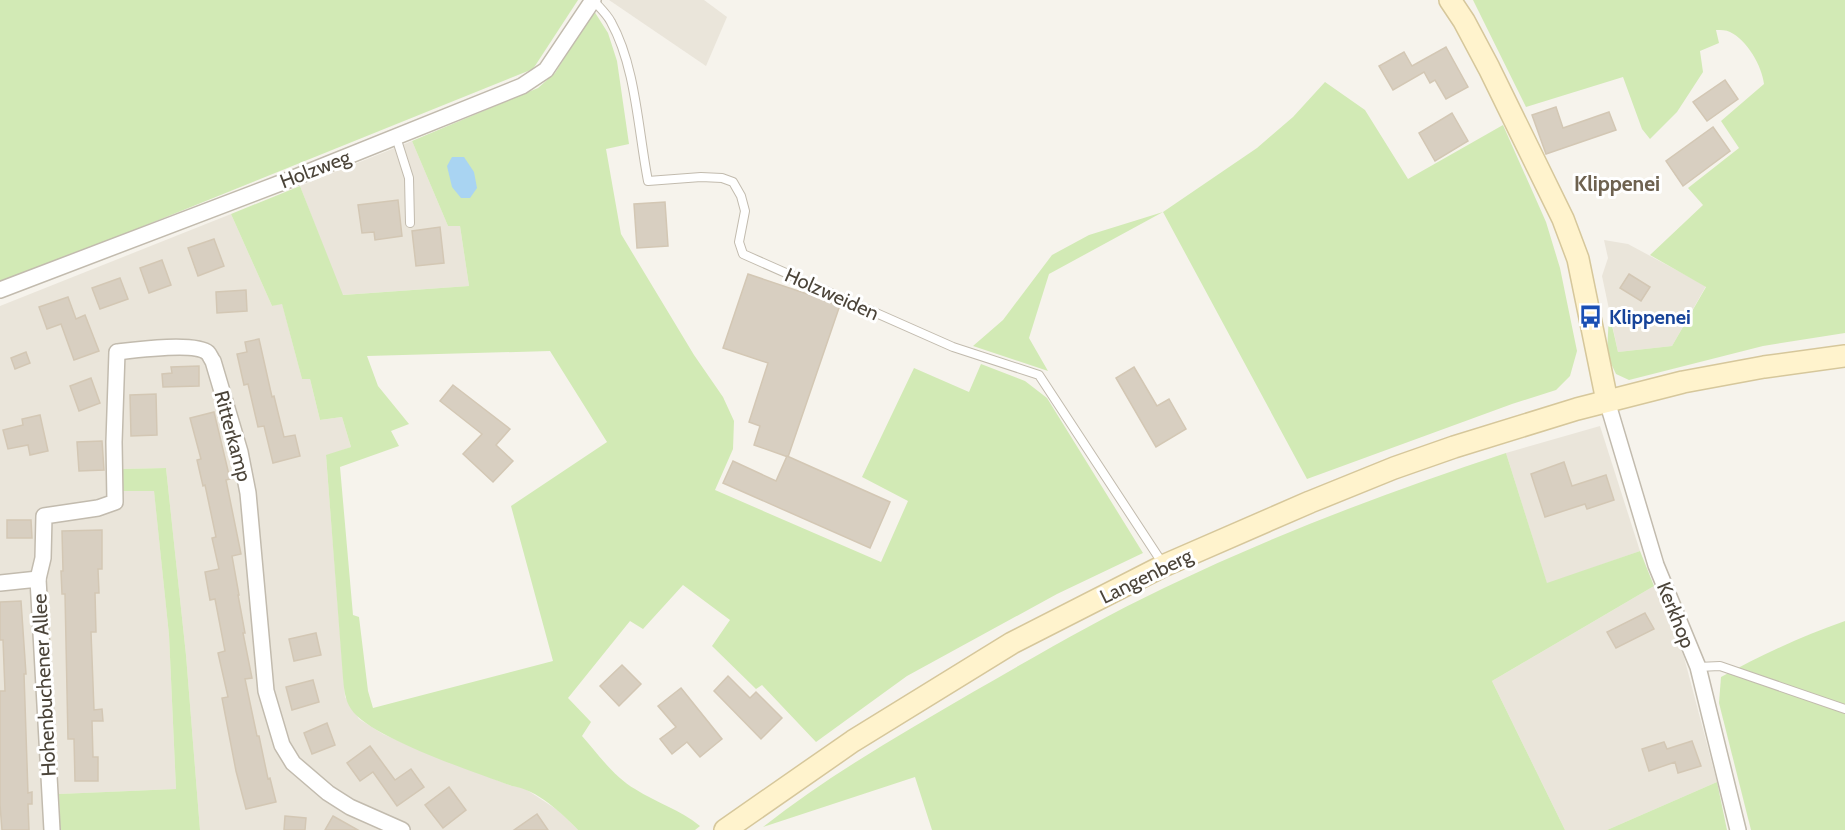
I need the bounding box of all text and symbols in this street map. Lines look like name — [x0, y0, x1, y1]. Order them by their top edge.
street label: Holzweg — [276, 144, 355, 193]
district label: Klippenei — [1574, 171, 1660, 196]
street label: Holzweiden — [781, 263, 883, 325]
bus stop icon: Klippenei — [1578, 304, 1604, 330]
place label: Klippenei — [1609, 305, 1691, 329]
street label: Ritterkamp — [209, 388, 257, 484]
street label: Langenberg — [1096, 543, 1197, 609]
street label: Kerkhop — [1652, 578, 1700, 652]
street label: Hohenbuchener Allee — [27, 593, 61, 777]

